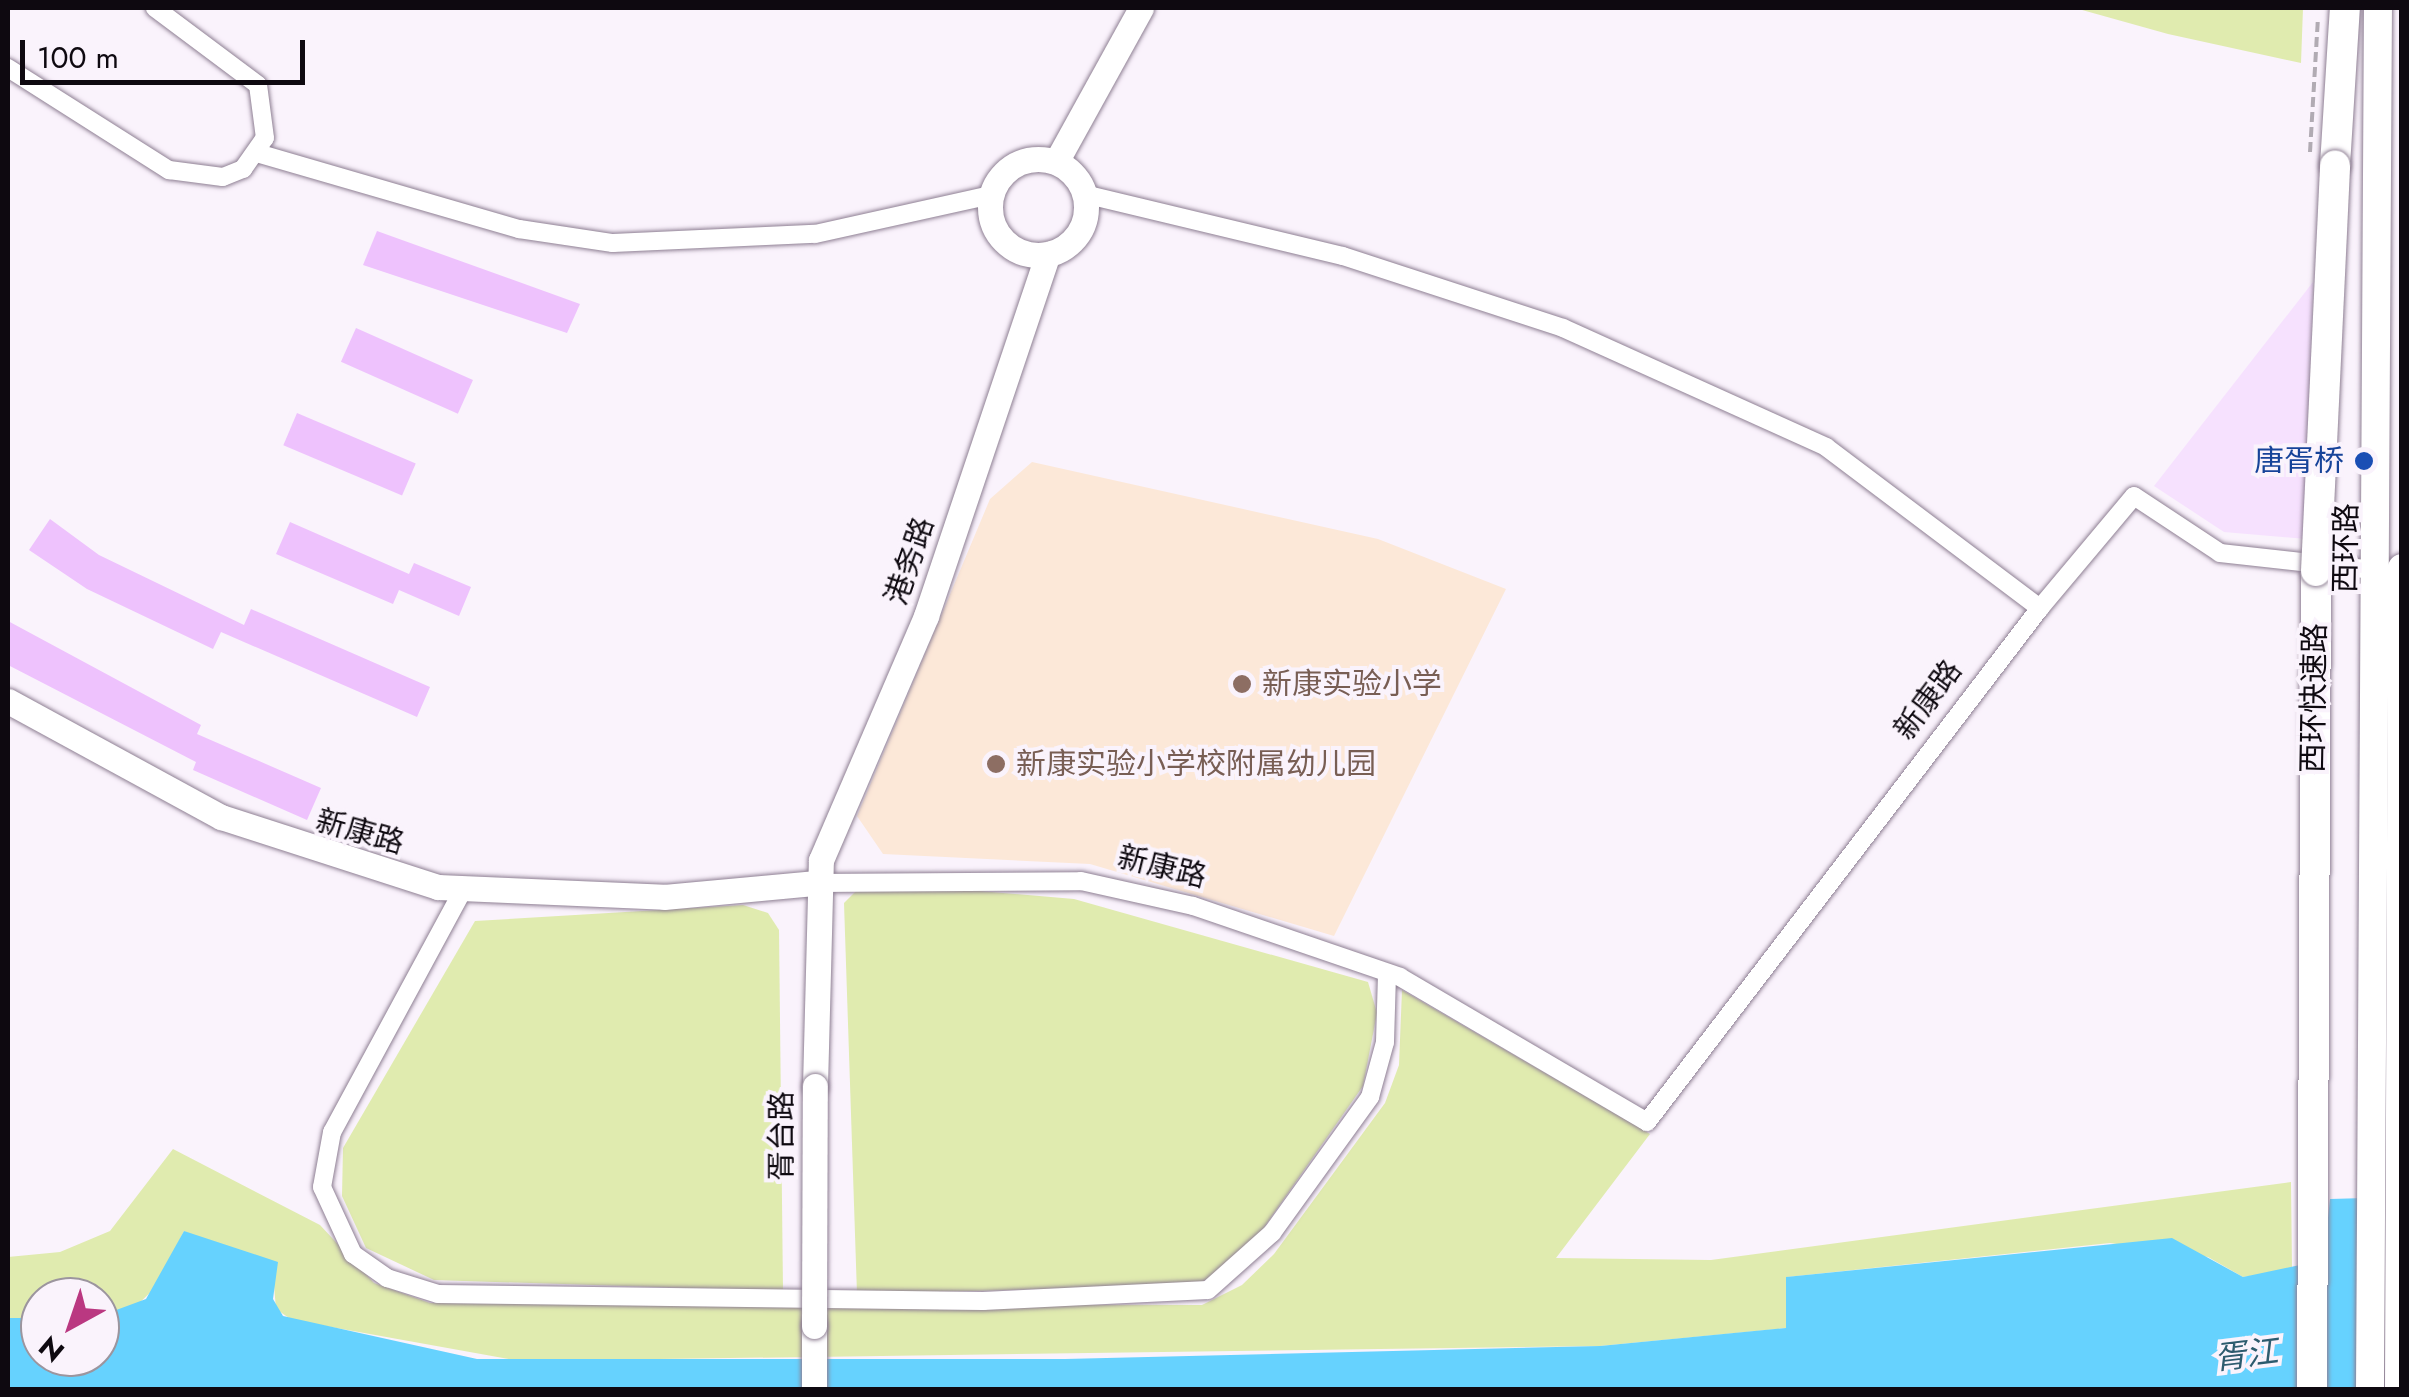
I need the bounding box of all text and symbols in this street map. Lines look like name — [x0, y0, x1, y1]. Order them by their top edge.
scale bar — [25, 20, 310, 82]
text: 100 m — [37, 36, 119, 79]
place label: 唐胥桥 — [2254, 443, 2344, 479]
marker: 唐胥桥 — [2353, 450, 2375, 472]
street label: 西环路 — [2327, 503, 2365, 593]
street label: 港务路 — [878, 513, 942, 609]
street label: 西环快速路 — [2295, 623, 2333, 773]
street label: 新康路 — [1887, 653, 1969, 747]
place label: 新康实验小学 — [1262, 666, 1442, 702]
marker: 新康实验小学 — [1231, 673, 1253, 695]
place label: 新康实验小学校附属幼儿园 — [1016, 746, 1376, 782]
marker: 新康实验小学校附属幼儿园 — [985, 753, 1007, 775]
street label: 新康路 — [312, 802, 408, 862]
street label: 新康路 — [1114, 839, 1210, 895]
street label: 胥台路 — [764, 1091, 800, 1181]
north arrow — [20, 1277, 120, 1377]
text: N — [30, 1326, 73, 1372]
water label: 胥江 — [2212, 1332, 2280, 1378]

